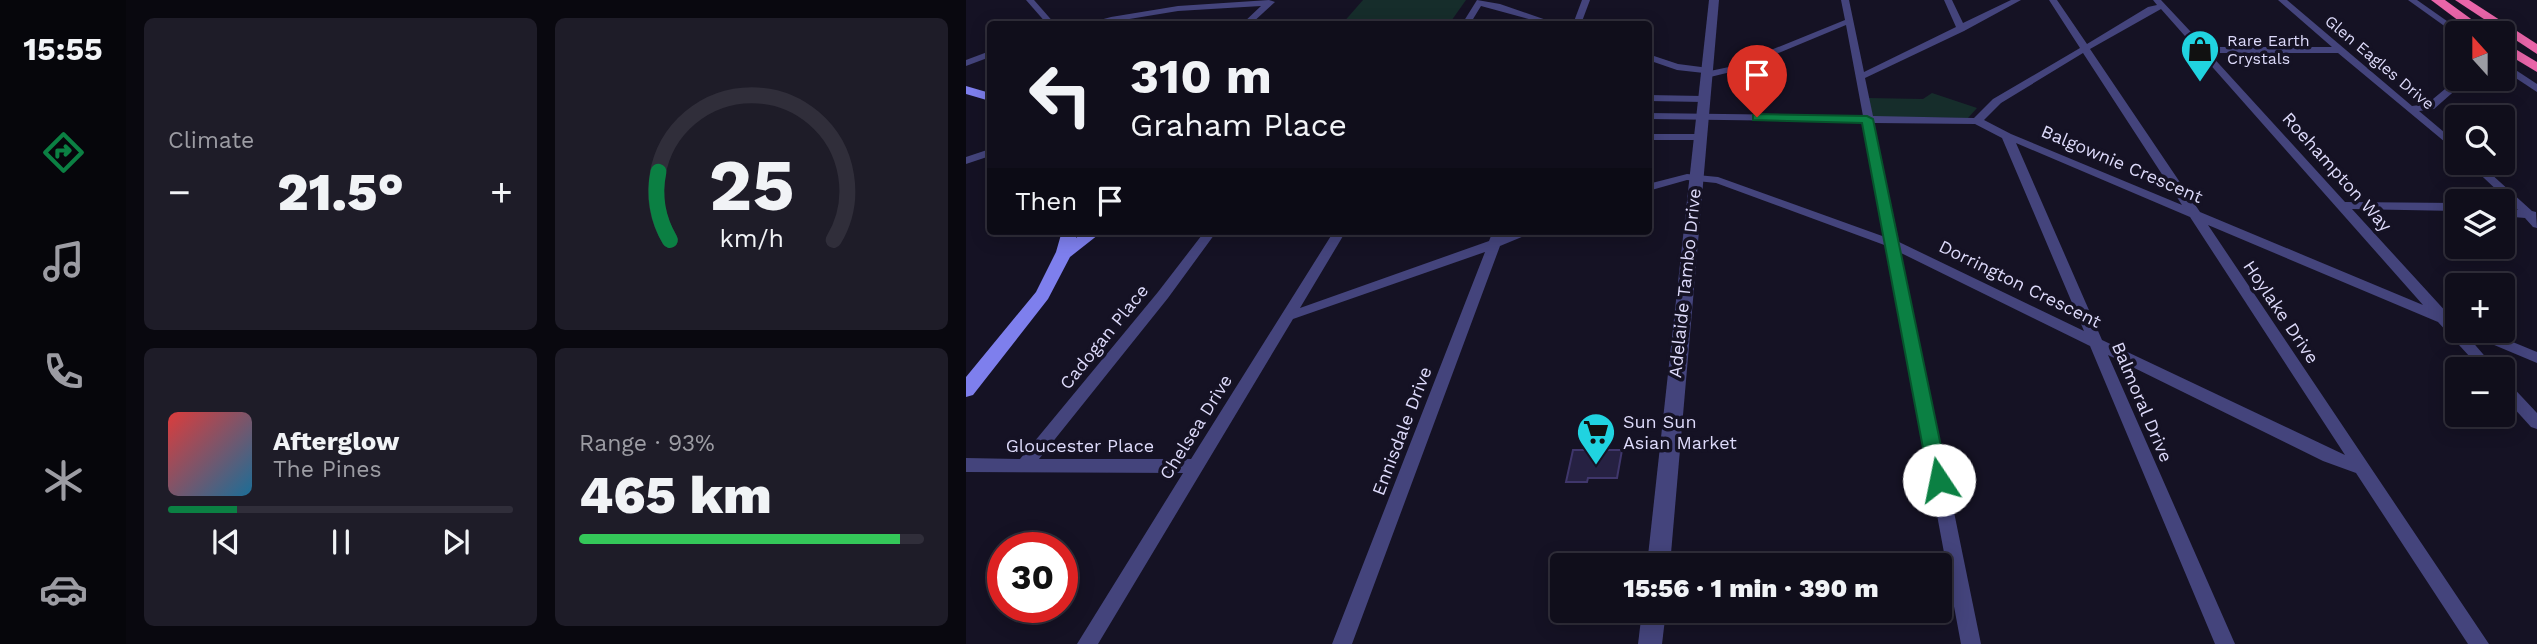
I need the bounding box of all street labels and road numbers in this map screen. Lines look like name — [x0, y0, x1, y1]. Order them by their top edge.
street label: Glen Eagles Drive — [2321, 11, 2438, 114]
street label: Roehampton Way — [2278, 108, 2397, 236]
street label: Balgownie Crescent — [2038, 120, 2206, 207]
street label: Adelaide Tambo Drive — [1664, 187, 1705, 379]
street label: Dorrington Crescent — [1936, 235, 2105, 332]
street label: Hoylake Drive — [2239, 256, 2324, 367]
street label: Cadogan Place — [1055, 280, 1152, 393]
street label: Balmoral Drive — [2108, 339, 2177, 465]
street label: Ennisdale Drive — [1367, 363, 1436, 498]
street label: Chelsea Drive — [1155, 370, 1236, 483]
street label: Gloucester Place — [1006, 435, 1154, 456]

